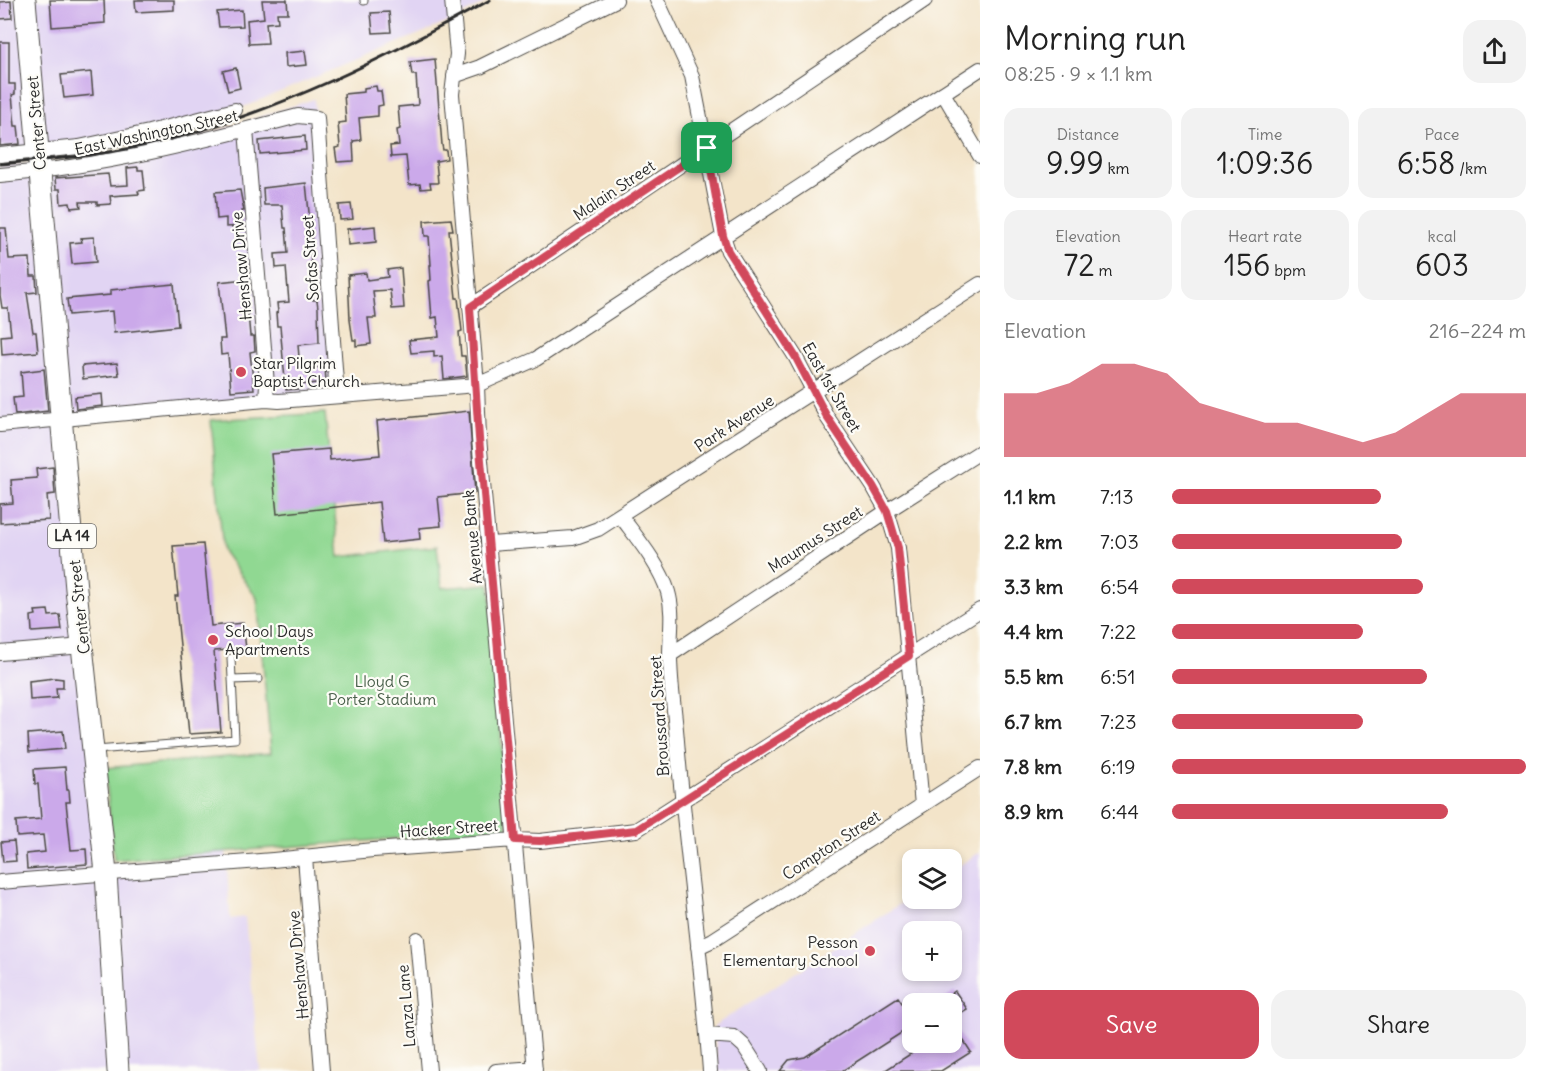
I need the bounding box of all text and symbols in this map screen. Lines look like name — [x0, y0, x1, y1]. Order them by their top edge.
text: Morning run — [1004, 17, 1186, 59]
button: share — [1463, 20, 1526, 83]
text: 08:25 · 9 × 1.1 km — [1004, 61, 1152, 86]
street label: Center Street — [22, 74, 50, 171]
street label: East Washington Street — [73, 105, 240, 159]
pin — [681, 122, 732, 173]
text: Distance — [1057, 124, 1119, 144]
text: Time — [1248, 124, 1282, 144]
text: Pace — [1425, 124, 1459, 144]
icon: arrive — [690, 131, 723, 164]
text: 9.99 — [1046, 144, 1104, 182]
text: 1:09:36 — [1217, 144, 1313, 182]
text: 6:58 — [1397, 144, 1455, 182]
street label: Malain Street — [569, 155, 659, 225]
text: km — [1104, 158, 1130, 178]
text: /km — [1455, 158, 1487, 178]
street label: Henshaw Drive — [226, 211, 256, 321]
street label: Sofas Street — [297, 214, 323, 301]
text: Elevation — [1055, 226, 1121, 246]
text: Heart rate — [1228, 226, 1302, 246]
text: kcal — [1428, 226, 1456, 246]
text: 72 — [1064, 246, 1095, 284]
text: 156 — [1224, 246, 1270, 284]
text: 603 — [1415, 246, 1469, 284]
text: m — [1095, 260, 1112, 280]
text: bpm — [1270, 260, 1306, 280]
text: Elevation — [1004, 318, 1086, 343]
text: 216–224 m — [1429, 318, 1526, 343]
street label: East 1st Street — [798, 339, 866, 436]
place label: Star Pilgrim Baptist Church — [253, 353, 360, 391]
marker: Star Pilgrim Baptist Church — [234, 365, 248, 379]
street label: Park Avenue — [691, 390, 777, 456]
text: 1.1 km — [1004, 484, 1056, 509]
text: 7:13 — [1100, 484, 1134, 509]
street label: Avenue Bank — [458, 489, 486, 585]
street label: Maumus Street — [764, 501, 866, 577]
road number: LA 14 — [48, 524, 96, 548]
text: 2.2 km — [1004, 529, 1063, 554]
text: 7:03 — [1100, 529, 1139, 554]
street label: Center Street — [64, 558, 94, 655]
text: 3.3 km — [1004, 574, 1063, 599]
text: 6:54 — [1100, 574, 1139, 599]
text: 4.4 km — [1004, 619, 1063, 644]
text: 7:22 — [1100, 619, 1136, 644]
place label: School Days Apartments — [225, 621, 313, 659]
marker: School Days Apartments — [206, 633, 220, 647]
street label: Broussard Street — [645, 654, 673, 777]
text: 5.5 km — [1004, 664, 1064, 689]
text: 6:51 — [1100, 664, 1136, 689]
park label: Lloyd G Porter Stadium — [328, 671, 436, 709]
text: 6.7 km — [1004, 709, 1062, 734]
text: 7:23 — [1100, 709, 1137, 734]
text: 7.8 km — [1004, 754, 1062, 779]
text: 6:19 — [1100, 754, 1136, 779]
text: 8.9 km — [1004, 799, 1064, 824]
text: 6:44 — [1100, 799, 1139, 824]
street label: Compton Street — [778, 806, 884, 884]
street label: Hacker Street — [399, 815, 499, 841]
map controls — [902, 849, 962, 1053]
button: layers — [902, 849, 962, 909]
street label: Henshaw Drive — [283, 910, 313, 1020]
button: + — [902, 921, 962, 981]
place label: Pesson Elementary School — [723, 932, 858, 970]
marker: Pesson Elementary School — [863, 944, 877, 958]
street label: Lanza Lane — [392, 964, 420, 1048]
button: Save — [1004, 990, 1259, 1059]
button: Share — [1271, 990, 1526, 1059]
button: − — [902, 993, 962, 1053]

